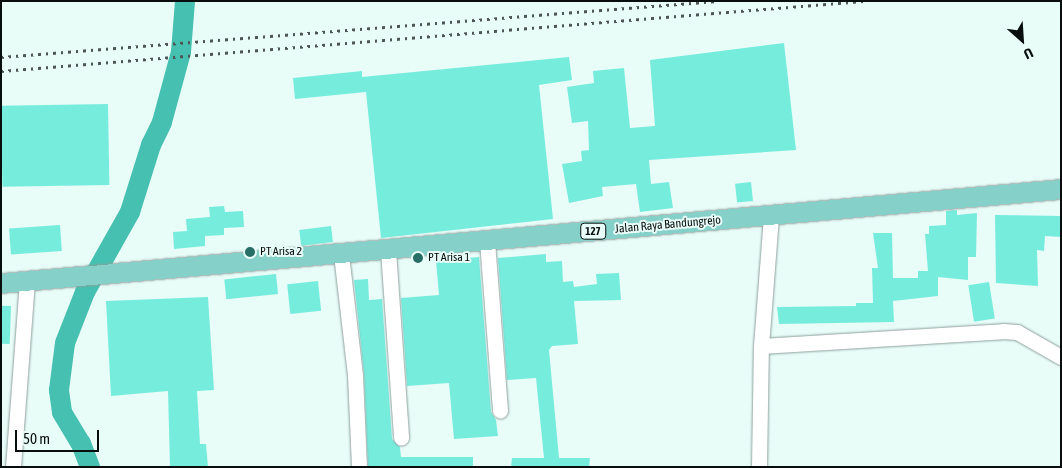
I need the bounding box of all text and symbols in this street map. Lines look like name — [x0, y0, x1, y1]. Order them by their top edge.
north arrow — [997, 15, 1047, 65]
text: U — [1021, 44, 1036, 62]
street label: Jalan Raya Bandungrejo — [614, 213, 722, 237]
road number: 127 — [579, 222, 607, 240]
place label: PT Arisa 2 — [260, 245, 302, 259]
marker: PT Arisa 2 — [244, 246, 256, 258]
place label: PT Arisa 1 — [428, 251, 470, 265]
marker: PT Arisa 1 — [412, 252, 424, 264]
scale bar — [18, 420, 101, 452]
text: 50 m — [23, 430, 50, 447]

